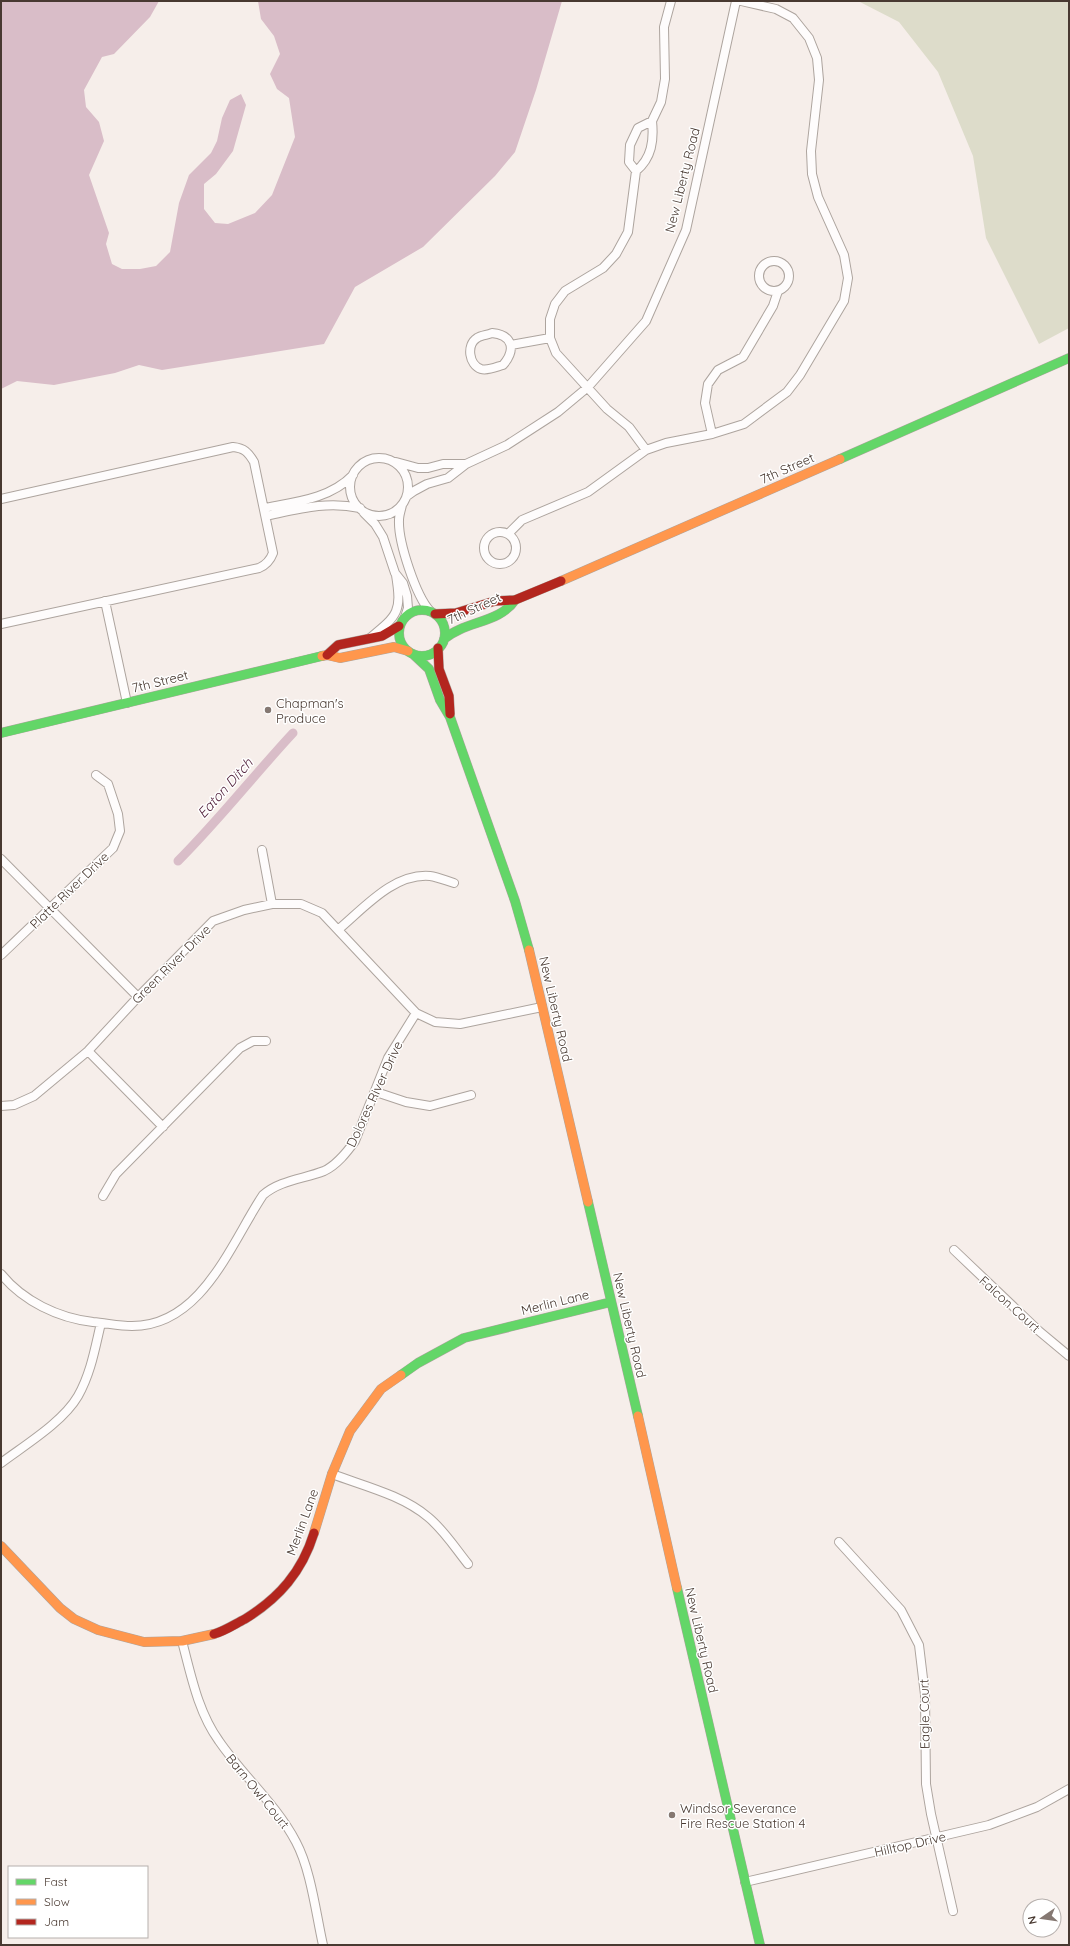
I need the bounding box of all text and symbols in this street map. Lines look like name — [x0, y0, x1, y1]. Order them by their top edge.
street label: New Liberty Road — [661, 126, 703, 234]
street label: 7th Street — [757, 449, 817, 487]
street label: 7th Street — [445, 589, 503, 627]
street label: 7th Street — [130, 666, 190, 696]
place label: Chapman's Produce — [276, 695, 343, 726]
marker: Chapman's Produce — [263, 705, 273, 715]
water label: Eaton Ditch — [193, 754, 257, 822]
street label: Platte River Drive — [26, 848, 112, 932]
street label: Green River Drive — [128, 921, 214, 1007]
street label: New Liberty Road — [536, 955, 576, 1063]
street label: Dolores River Drive — [342, 1038, 406, 1150]
street label: New Liberty Road — [610, 1271, 650, 1379]
street label: Falcon Court — [976, 1272, 1044, 1336]
street label: Merlin Lane — [519, 1286, 591, 1318]
street label: Merlin Lane — [283, 1487, 321, 1557]
street label: New Liberty Road — [682, 1586, 722, 1694]
street label: Eagle Court — [915, 1679, 933, 1749]
street label: Barn Owl Court — [223, 1750, 293, 1832]
place label: Windsor Severance Fire Rescue Station 4 — [680, 1800, 806, 1831]
marker: Windsor Severance Fire Rescue Station 4 — [667, 1810, 677, 1820]
street label: Hilltop Drive — [873, 1828, 947, 1860]
legend — [8, 1866, 148, 1938]
text: Fast — [44, 1874, 68, 1889]
text: Slow — [44, 1894, 70, 1909]
north arrow — [1022, 1898, 1062, 1938]
text: Jam — [44, 1914, 69, 1929]
text: N — [1025, 1915, 1040, 1926]

